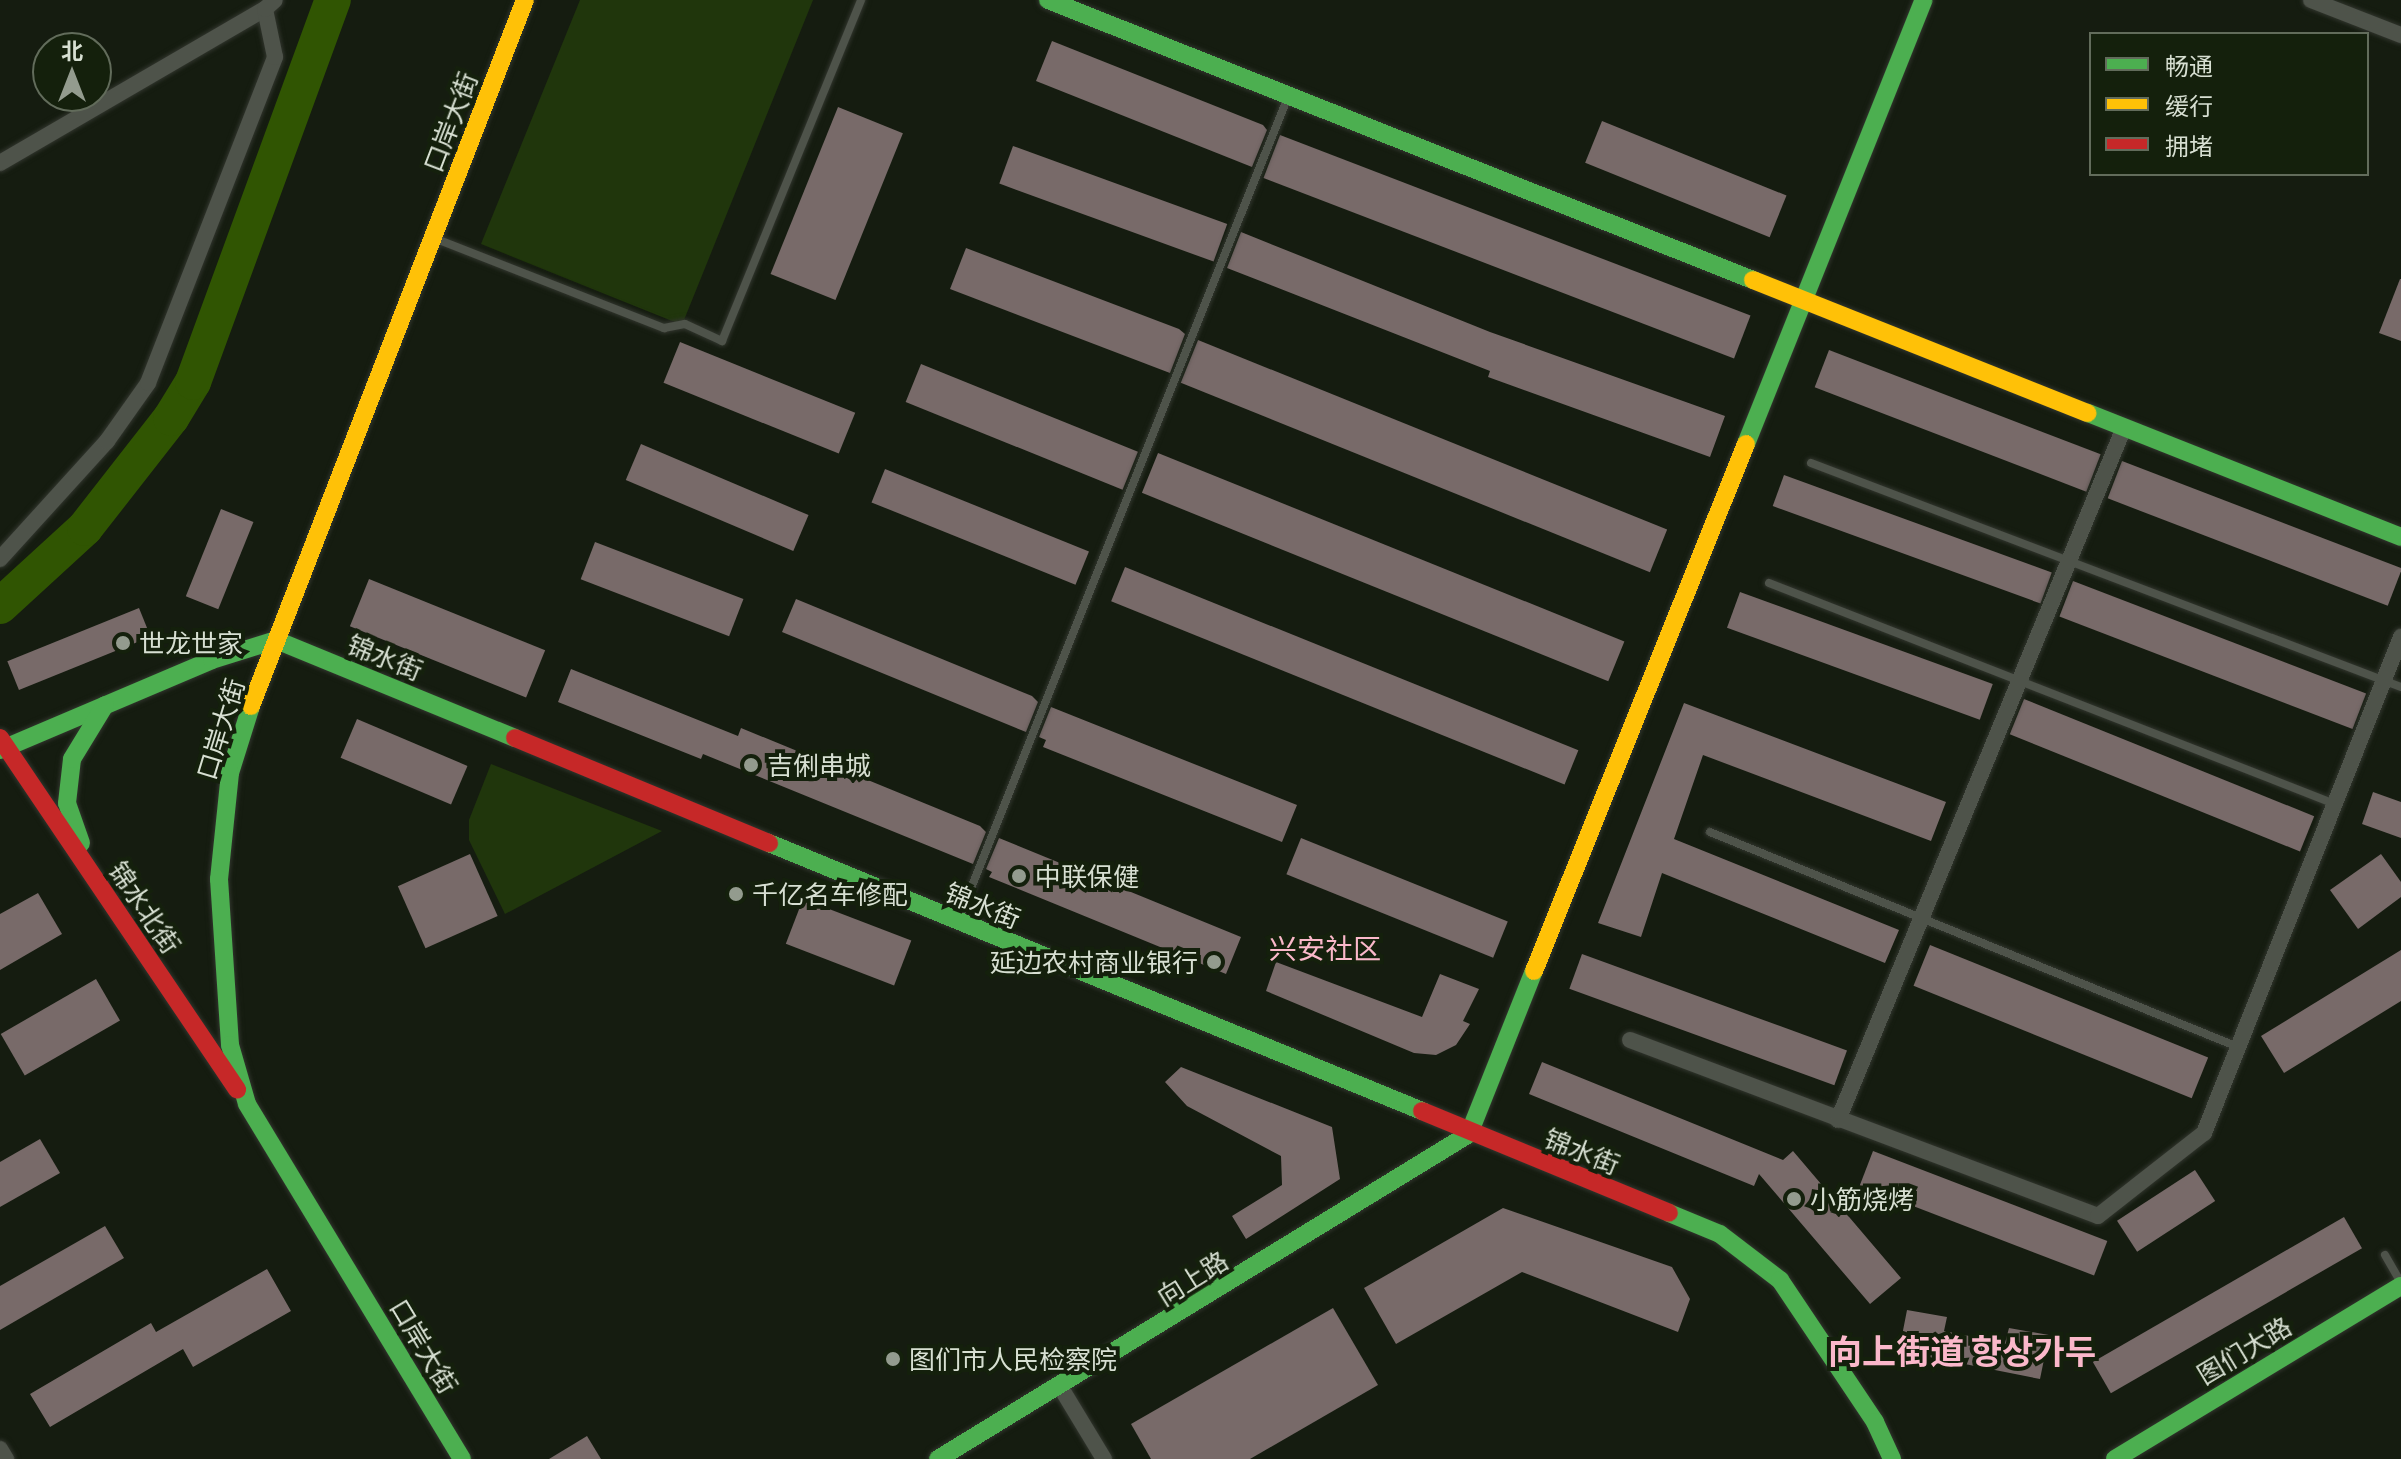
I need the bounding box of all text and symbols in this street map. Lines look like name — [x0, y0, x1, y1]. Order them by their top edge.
north arrow — [32, 32, 112, 112]
legend — [2089, 32, 2369, 176]
text: 北 — [61, 37, 83, 63]
text: 畅通 — [2165, 51, 2213, 80]
street label: 口岸大街 — [417, 68, 483, 176]
text: 缓行 — [2165, 91, 2213, 120]
text: 拥堵 — [2165, 131, 2213, 160]
place label: 世龙世家 — [139, 627, 243, 659]
street label: 锦水街 — [343, 628, 427, 686]
marker: 世龙世家 — [114, 634, 132, 652]
street label: 口岸大街 — [190, 675, 250, 783]
place label: 吉俐串城 — [767, 749, 871, 781]
marker: 吉俐串城 — [742, 756, 760, 774]
street label: 锦水北街 — [103, 855, 187, 959]
place label: 中联保健 — [1035, 860, 1139, 892]
marker: 中联保健 — [1010, 867, 1028, 885]
street label: 锦水街 — [941, 876, 1025, 934]
place label: 千亿名车修配 — [752, 878, 908, 910]
marker: 千亿名车修配 — [727, 885, 745, 903]
district label: 兴安社区 — [1269, 931, 1381, 965]
place label: 延边农村商业银行 — [990, 946, 1198, 978]
marker: 延边农村商业银行 — [1205, 953, 1223, 971]
street label: 锦水街 — [1540, 1122, 1624, 1180]
place label: 小筋烧烤 — [1810, 1183, 1914, 1215]
marker: 小筋烧烤 — [1785, 1190, 1803, 1208]
street label: 向上路 — [1151, 1244, 1233, 1312]
street label: 口岸大街 — [384, 1293, 464, 1399]
street label: 图们大路 — [2191, 1310, 2297, 1390]
district label: 向上街道 향상가두 — [1828, 1331, 2096, 1371]
place label: 图们市人民检察院 — [909, 1343, 1117, 1375]
marker: 图们市人民检察院 — [884, 1350, 902, 1368]

